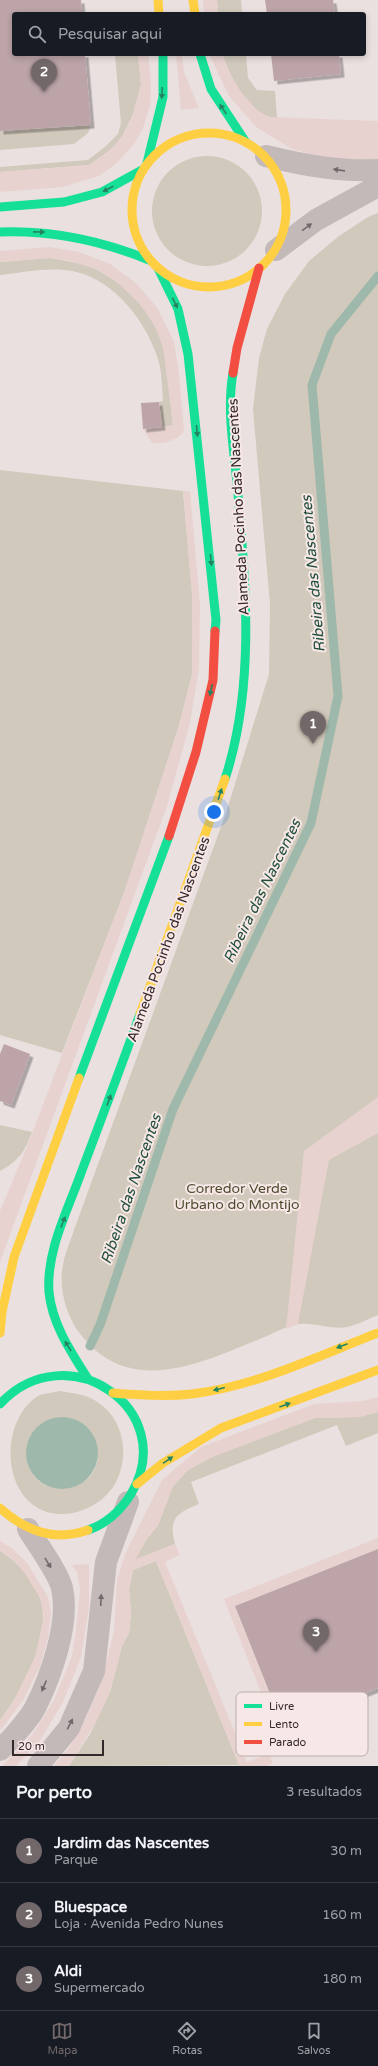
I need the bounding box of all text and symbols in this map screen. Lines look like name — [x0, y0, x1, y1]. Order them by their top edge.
search box — [12, 12, 366, 56]
icon: search — [26, 23, 48, 45]
text: Pesquisar aqui — [58, 25, 162, 43]
pin: 2 — [31, 59, 57, 92]
one-way arrow — [159, 87, 166, 99]
one-way arrow — [219, 103, 227, 114]
one-way arrow — [333, 167, 345, 173]
one-way arrow — [102, 185, 114, 192]
one-way arrow — [302, 223, 312, 231]
one-way arrow — [33, 229, 46, 235]
one-way arrow — [172, 297, 178, 309]
street label: Alameda Pocinho das Nascentes — [224, 398, 253, 616]
one-way arrow — [194, 425, 201, 437]
water label: Ribeira das Nascentes — [297, 493, 329, 653]
one-way arrow — [208, 554, 214, 566]
one-way arrow — [208, 683, 214, 696]
pin: 1 — [300, 711, 326, 744]
one-way arrow — [218, 787, 224, 799]
your location — [204, 802, 224, 822]
water label: Ribeira das Nascentes — [219, 815, 305, 966]
street label: Alameda Pocinho das Nascentes — [123, 834, 214, 1044]
one-way arrow — [107, 1094, 113, 1106]
water label: Ribeira das Nascentes — [97, 1110, 166, 1266]
park label: Corredor Verde Urbano do Montijo — [174, 1180, 300, 1213]
one-way arrow — [61, 1215, 67, 1227]
one-way arrow — [64, 1341, 72, 1351]
one-way arrow — [335, 1344, 347, 1350]
one-way arrow — [213, 1386, 225, 1392]
one-way arrow — [279, 1401, 291, 1407]
one-way arrow — [163, 1456, 173, 1464]
one-way arrow — [45, 1557, 52, 1569]
one-way arrow — [98, 1593, 104, 1606]
pin: 3 — [303, 1619, 329, 1652]
one-way arrow — [41, 1680, 47, 1691]
legend — [236, 1692, 368, 1756]
text: Livre — [269, 1700, 294, 1713]
one-way arrow — [67, 1718, 73, 1730]
text: Lento — [269, 1718, 299, 1731]
text: Parado — [269, 1736, 307, 1749]
scale bar — [12, 1738, 104, 1757]
text: 20 m — [18, 1740, 45, 1753]
text: Por perto — [16, 1782, 92, 1803]
text: 3 resultados — [286, 1784, 362, 1800]
text: Jardim das Nascentes — [54, 1834, 209, 1852]
text: 1 — [25, 1843, 33, 1859]
text: 30 m — [330, 1843, 362, 1859]
text: Parque — [54, 1852, 98, 1868]
text: Bluespace — [54, 1898, 127, 1916]
text: 2 — [25, 1907, 33, 1923]
text: 160 m — [322, 1907, 362, 1923]
text: Loja · Avenida Pedro Nunes — [54, 1916, 223, 1932]
text: Aldi — [54, 1962, 82, 1980]
text: 3 — [25, 1971, 33, 1987]
text: 180 m — [322, 1971, 362, 1987]
text: Supermercado — [54, 1980, 145, 1996]
tab: Mapa — [47, 2020, 77, 2057]
tab: Rotas — [172, 2020, 202, 2057]
tab: Salvos — [297, 2020, 331, 2057]

